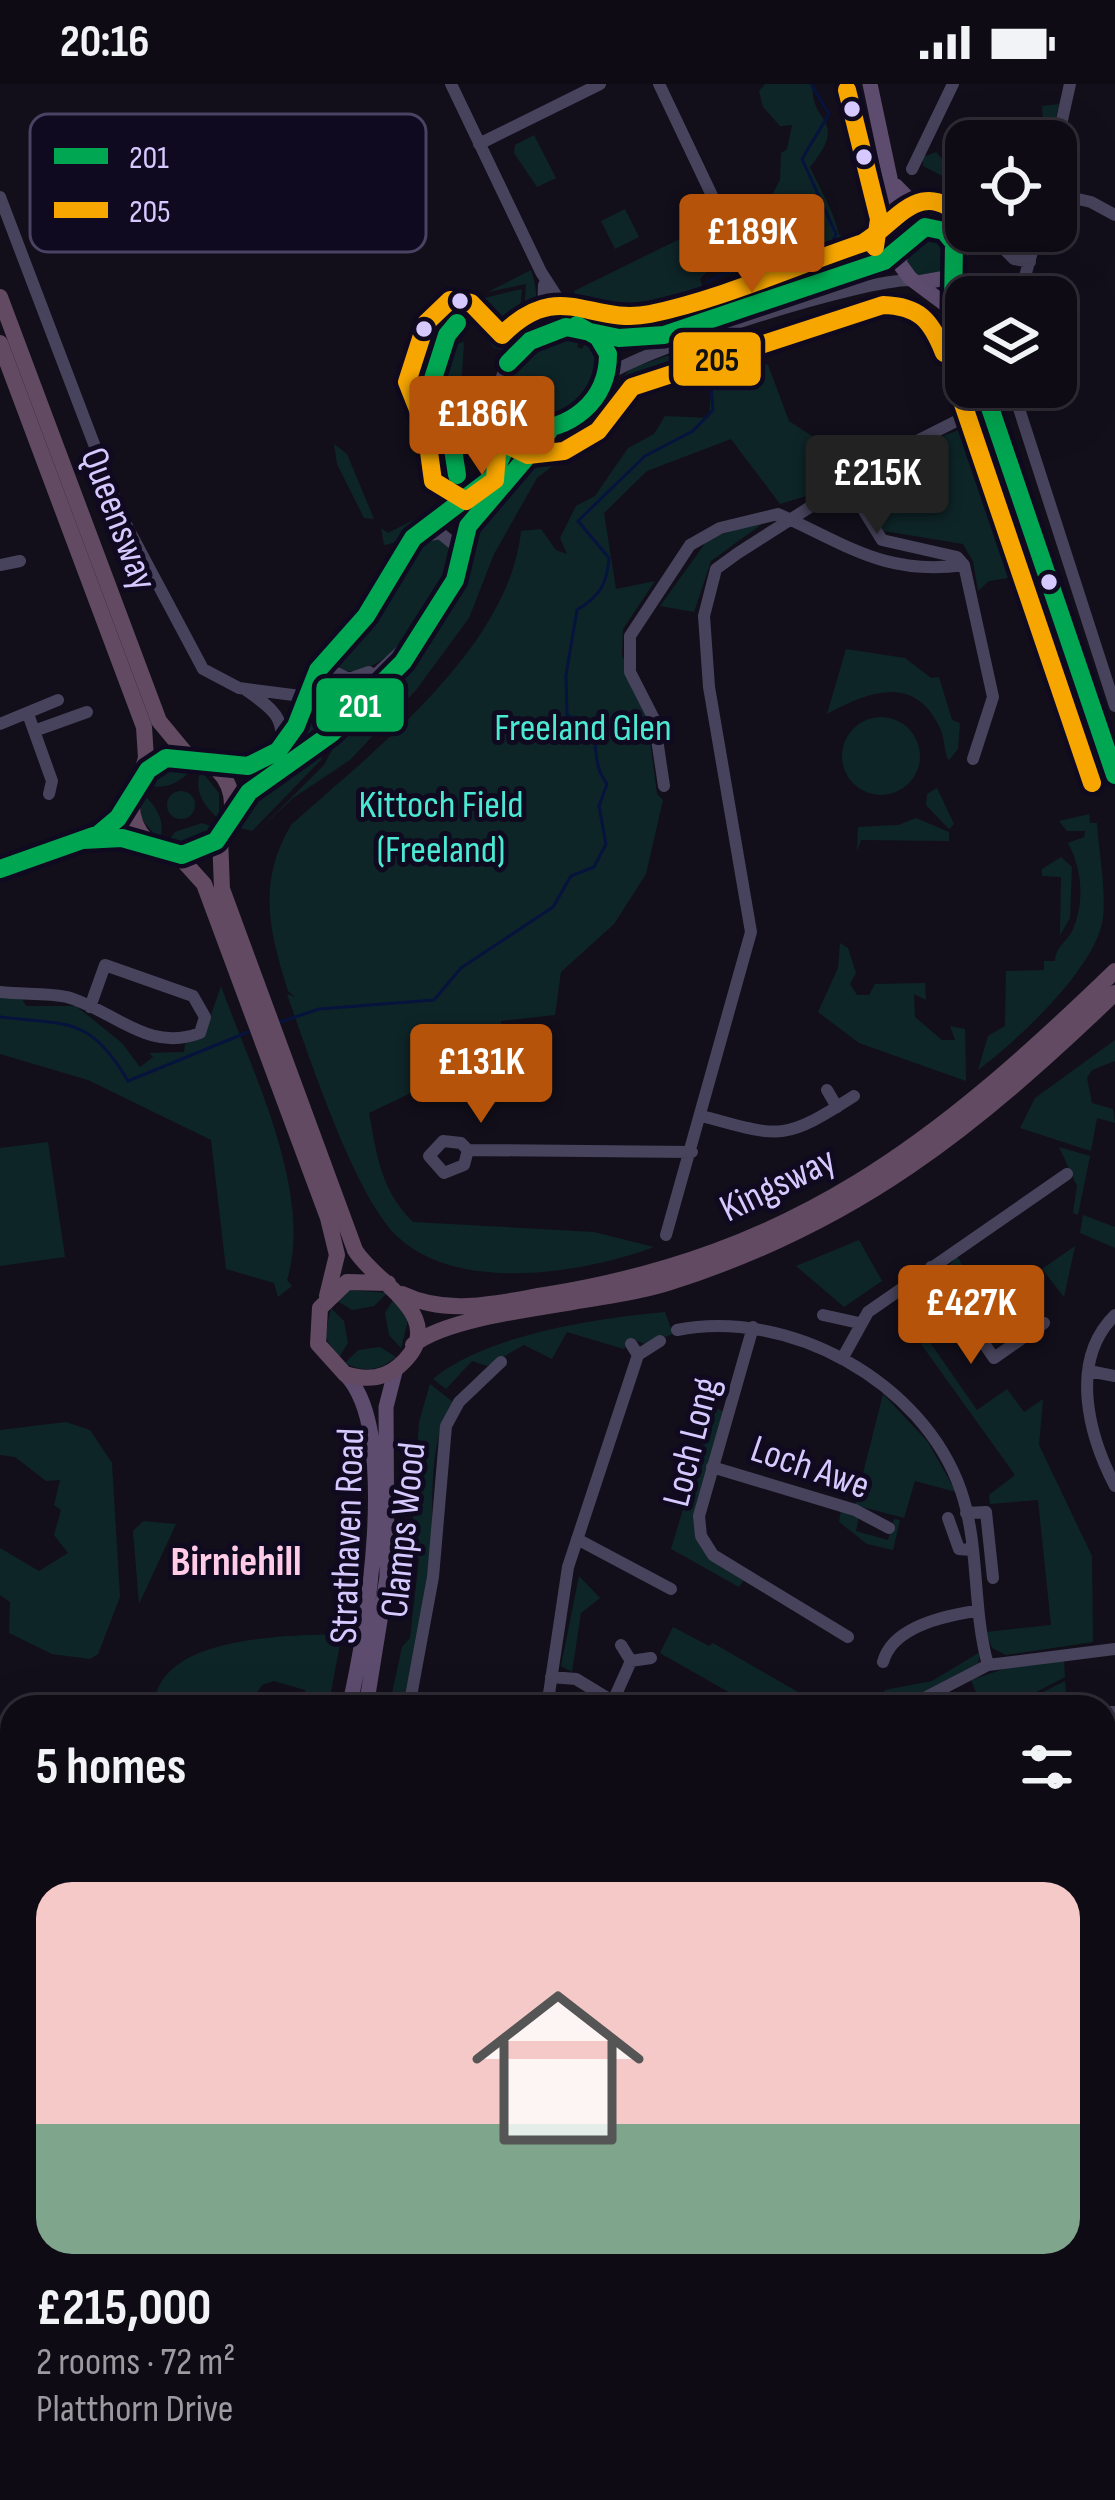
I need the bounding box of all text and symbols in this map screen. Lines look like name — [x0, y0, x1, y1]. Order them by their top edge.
text: 20:16 — [60, 15, 149, 70]
unlabelled marker — [841, 98, 863, 120]
legend — [30, 114, 426, 252]
map controls — [945, 120, 1077, 408]
button: locate — [945, 120, 1077, 252]
text: 201 — [129, 138, 169, 178]
unlabelled marker — [853, 146, 875, 168]
text: 205 — [129, 192, 171, 232]
pin: £189K — [668, 194, 836, 296]
text: £189K — [706, 209, 798, 256]
button: layers — [945, 276, 1077, 408]
unlabelled marker — [449, 290, 471, 312]
unlabelled marker — [413, 318, 435, 340]
line badge: 205 — [671, 330, 763, 388]
text: 205 — [695, 341, 739, 381]
pin: £186K — [398, 376, 566, 478]
text: £186K — [436, 391, 528, 438]
pin: £215K — [793, 435, 961, 537]
street label: Queensway — [69, 441, 167, 597]
text: £215K — [833, 450, 921, 497]
unlabelled marker — [1038, 571, 1060, 593]
line badge: 201 — [314, 676, 406, 734]
text: 201 — [338, 687, 382, 727]
park label: Freeland Glen — [494, 705, 672, 752]
park label: Kittoch Field (Freeland) — [359, 782, 523, 874]
pin: £131K — [397, 1024, 565, 1126]
text: £131K — [437, 1039, 525, 1086]
street label: Kingsway — [713, 1137, 843, 1233]
pin: £427K — [887, 1265, 1055, 1367]
text: £427K — [925, 1280, 1017, 1327]
street label: Loch Long — [653, 1373, 731, 1511]
street label: Loch Awe — [745, 1426, 875, 1510]
street label: Strathaven Road — [321, 1427, 375, 1645]
street label: Clamps Wood — [371, 1440, 437, 1620]
district label: Birniehill — [171, 1537, 301, 1588]
icon: filters — [1014, 1734, 1080, 1800]
text: 5 homes — [36, 1737, 186, 1798]
icon: home — [450, 1960, 666, 2176]
text: £215,000 — [36, 2278, 211, 2339]
text: 2 rooms · 72 m² — [36, 2339, 235, 2386]
text: Platthorn Drive — [36, 2386, 234, 2433]

